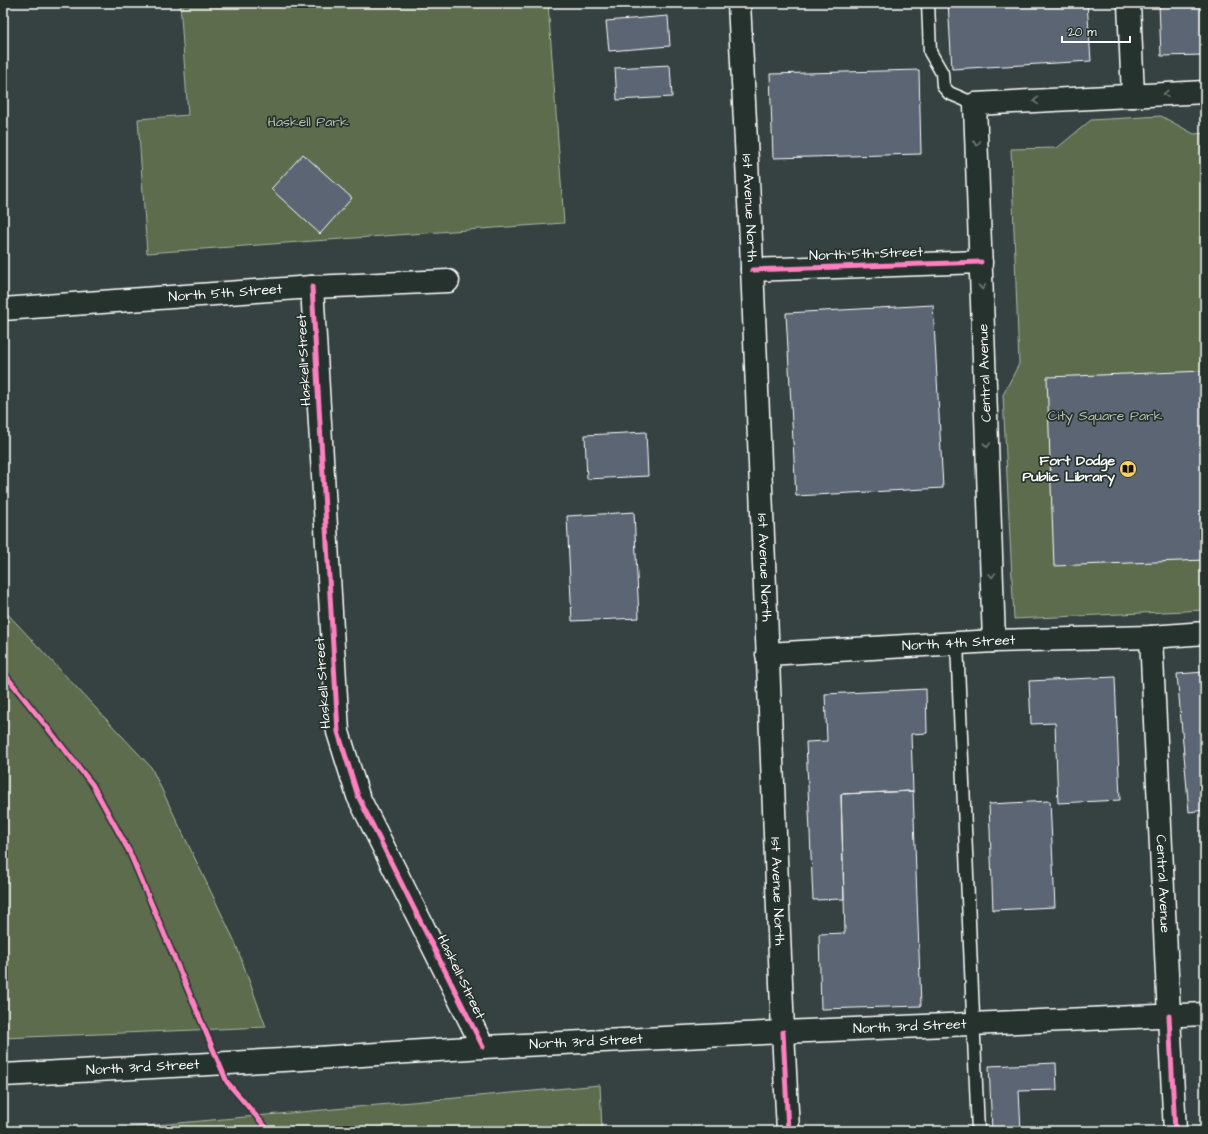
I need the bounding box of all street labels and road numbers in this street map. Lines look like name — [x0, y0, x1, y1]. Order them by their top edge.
street label: 1st Avenue North — [737, 153, 762, 262]
street label: North 5th Street — [809, 242, 924, 266]
street label: North 5th Street — [168, 279, 283, 307]
street label: Haskell Street — [292, 313, 316, 406]
street label: Central Avenue — [973, 323, 997, 422]
street label: 1st Avenue North — [752, 513, 776, 622]
street label: North 4th Street — [901, 630, 1016, 656]
street label: Haskell Street — [310, 636, 336, 730]
street label: Central Avenue — [1150, 834, 1175, 934]
street label: 1st Avenue North — [765, 837, 789, 946]
street label: Haskell Street — [432, 931, 490, 1023]
street label: North 3rd Street — [853, 1014, 967, 1039]
street label: North 3rd Street — [529, 1029, 644, 1055]
street label: North 3rd Street — [86, 1054, 200, 1081]

